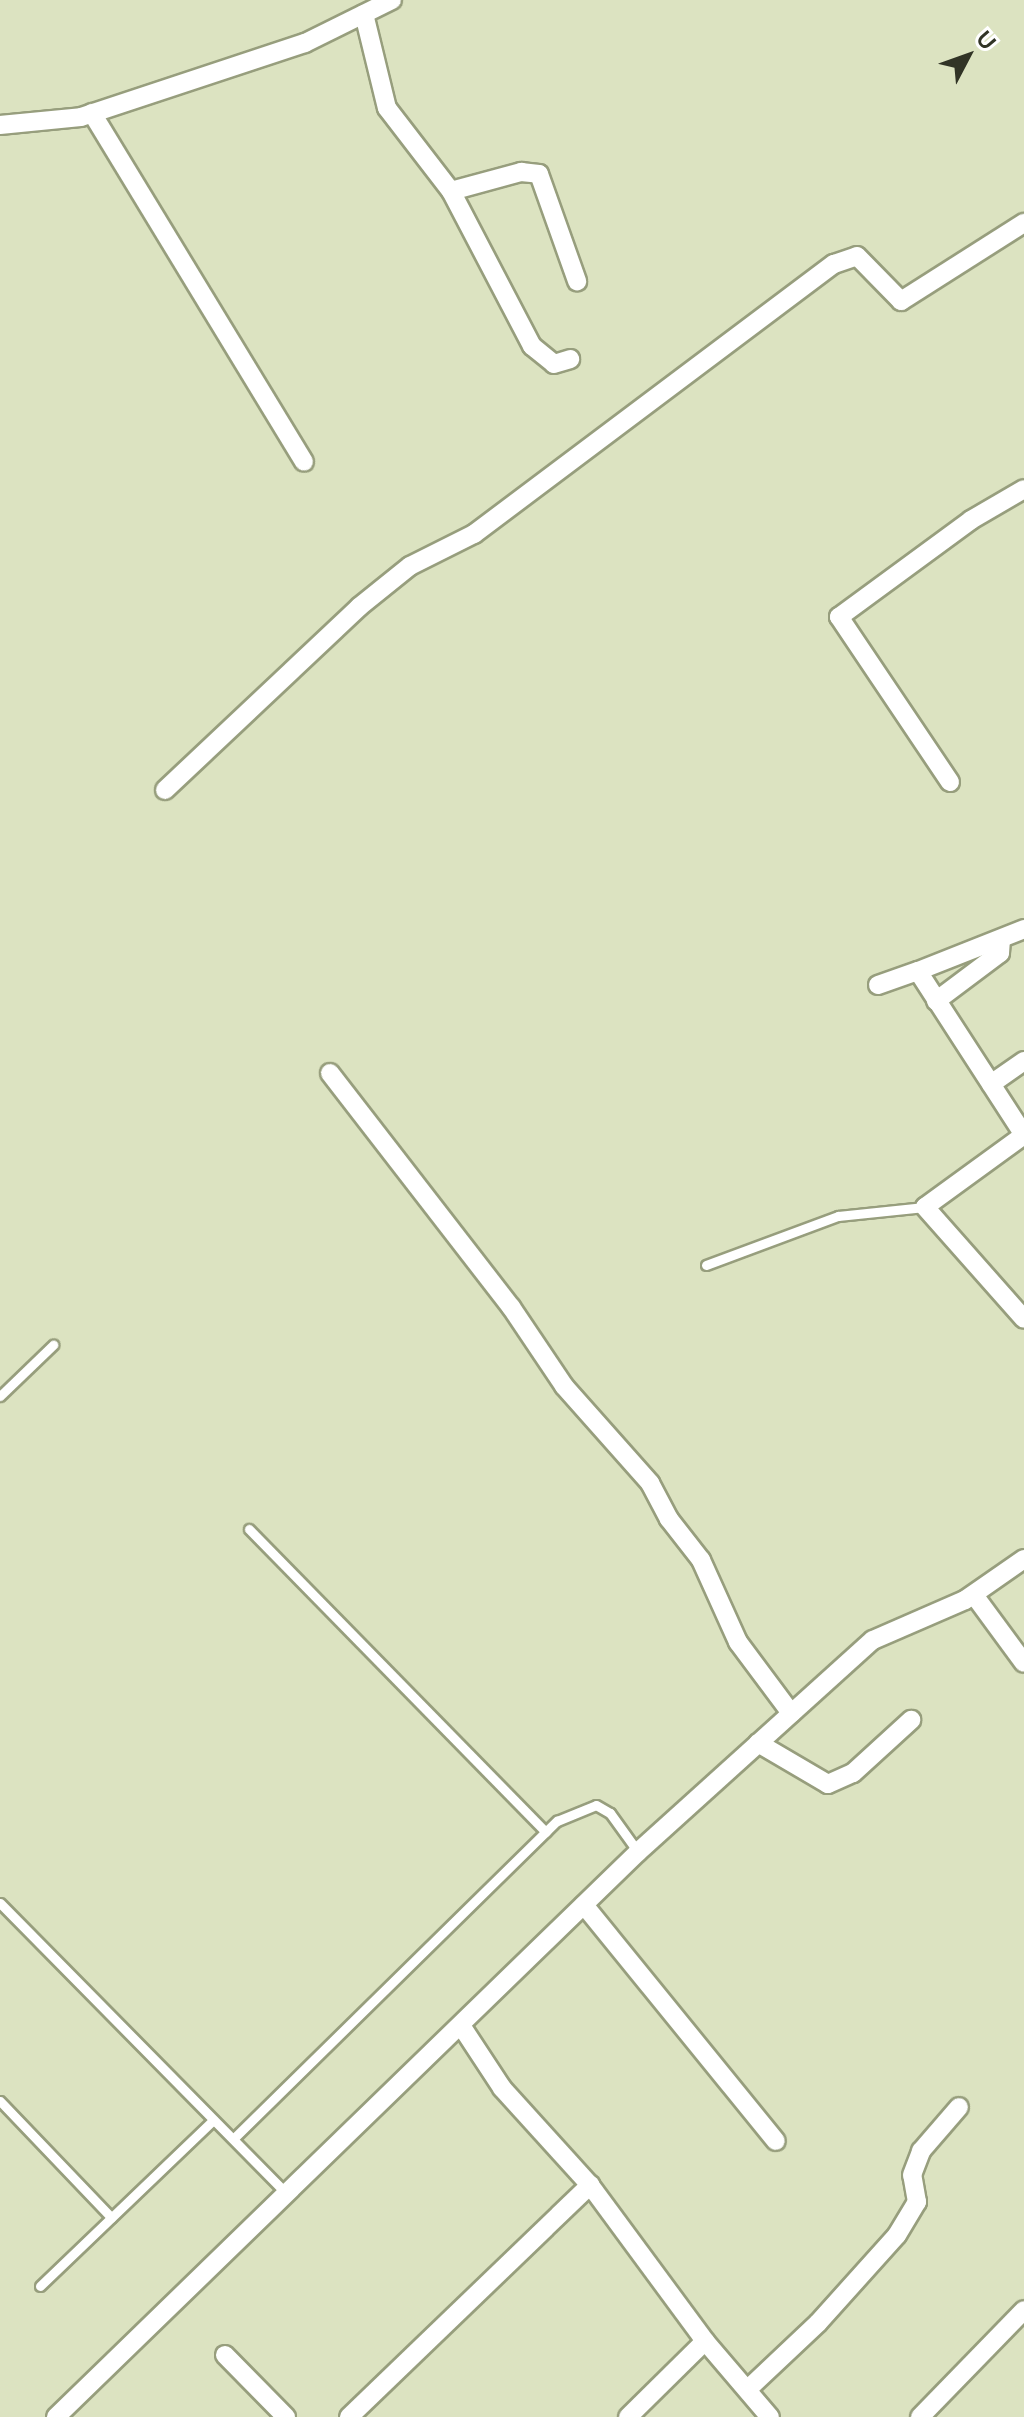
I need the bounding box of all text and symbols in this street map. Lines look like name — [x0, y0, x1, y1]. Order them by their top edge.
north arrow — [928, 16, 1008, 96]
text: U — [971, 25, 1001, 55]

